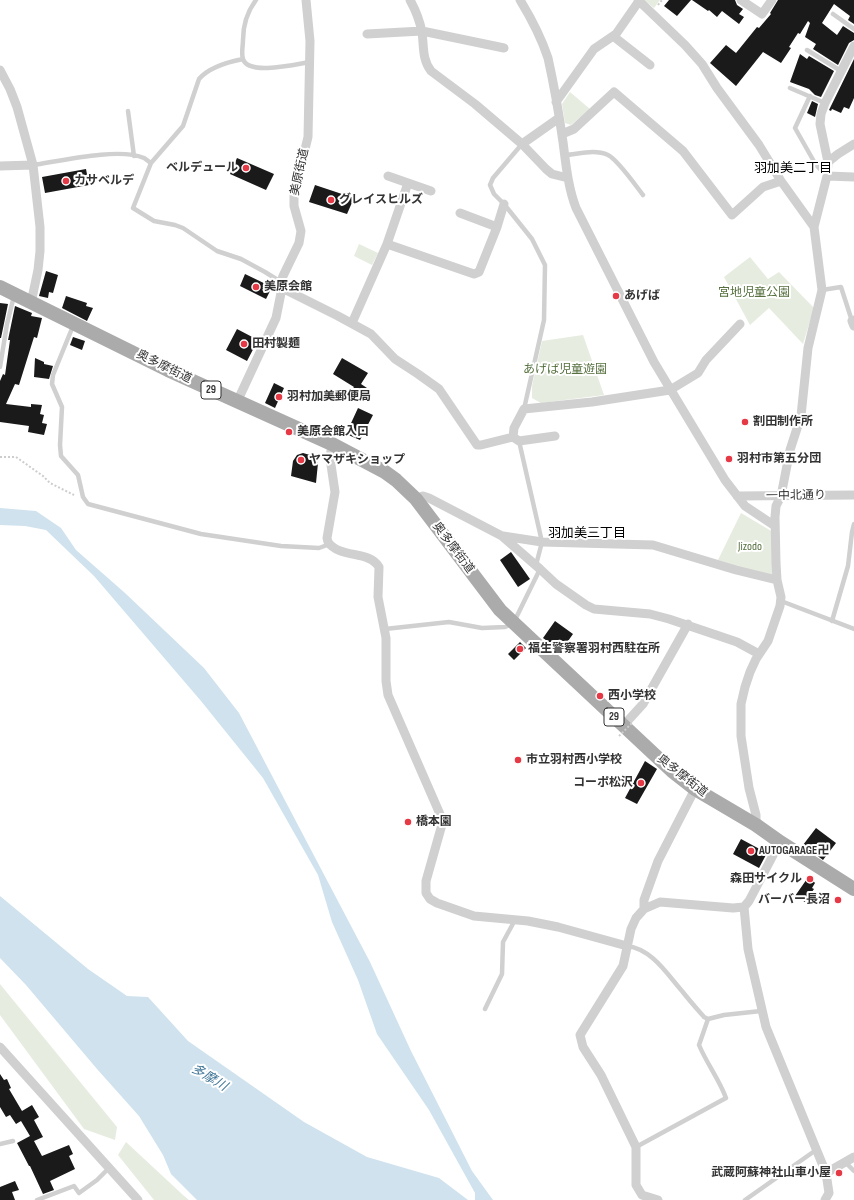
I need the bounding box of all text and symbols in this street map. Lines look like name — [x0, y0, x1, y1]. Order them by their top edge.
street label: 美原街道 — [288, 147, 312, 197]
place label: ベルデュール — [166, 161, 238, 175]
district label: 羽加美二丁目 — [754, 161, 832, 177]
marker: ベルデュール — [241, 163, 251, 173]
place label: カサベルデ — [74, 174, 134, 188]
marker: カサベルデ — [61, 176, 71, 186]
place label: グレイスヒルズ — [339, 193, 423, 207]
marker: グレイスヒルズ — [326, 195, 336, 205]
place label: 美原会館 — [264, 280, 312, 294]
marker: 美原会館 — [251, 282, 261, 292]
park label: 宮地児童公園 — [718, 286, 790, 300]
place label: あげば — [624, 289, 660, 303]
marker: あげば — [611, 291, 621, 301]
place label: 田村製麺 — [252, 337, 300, 351]
marker: 田村製麺 — [239, 339, 249, 349]
street label: 奥多摩街道 — [134, 347, 194, 387]
park label: あげば児童遊園 — [523, 363, 607, 377]
road number: 29 — [201, 381, 221, 399]
place label: 羽村加美郵便局 — [287, 390, 371, 404]
marker: 羽村加美郵便局 — [274, 392, 284, 402]
place label: 割田制作所 — [753, 415, 813, 429]
marker: 割田制作所 — [740, 417, 750, 427]
place label: 美原会館入口 — [297, 425, 369, 439]
marker: 美原会館入口 — [284, 427, 294, 437]
place label: 羽村市第五分団 — [737, 452, 821, 466]
place label: ヤマザキショップ — [309, 453, 405, 467]
marker: 羽村市第五分団 — [724, 454, 734, 464]
marker: ヤマザキショップ — [296, 455, 306, 465]
street label: 一中北通り — [766, 488, 826, 504]
street label: 奥多摩街道 — [429, 520, 477, 576]
district label: 羽加美三丁目 — [548, 526, 626, 542]
park label: Jizodo — [738, 540, 762, 554]
place label: 福生警察署羽村西駐在所 — [528, 642, 660, 656]
marker: 福生警察署羽村西駐在所 — [515, 644, 525, 654]
place label: 西小学校 — [608, 689, 656, 703]
marker: 西小学校 — [595, 691, 605, 701]
road number: 29 — [604, 708, 624, 726]
street label: 奥多摩街道 — [654, 752, 710, 800]
place label: 市立羽村西小学校 — [526, 753, 622, 767]
marker: 市立羽村西小学校 — [513, 755, 523, 765]
place label: コーポ松沢 — [573, 776, 633, 790]
marker: コーポ松沢 — [636, 778, 646, 788]
place label: 橋本園 — [416, 815, 452, 829]
marker: 橋本園 — [403, 817, 413, 827]
place label: AUTOGARAGE卍 — [759, 844, 829, 858]
marker: AUTOGARAGE卍 — [746, 846, 756, 856]
place label: 森田サイクル — [730, 872, 802, 886]
marker: 森田サイクル — [805, 874, 815, 884]
place label: バーバー長沼 — [758, 893, 830, 907]
marker: バーバー長沼 — [833, 895, 843, 905]
water label: 多摩川 — [188, 1061, 230, 1095]
place label: 武蔵阿蘇神社山車小屋 — [711, 1166, 831, 1180]
marker: 武蔵阿蘇神社山車小屋 — [834, 1168, 844, 1178]

